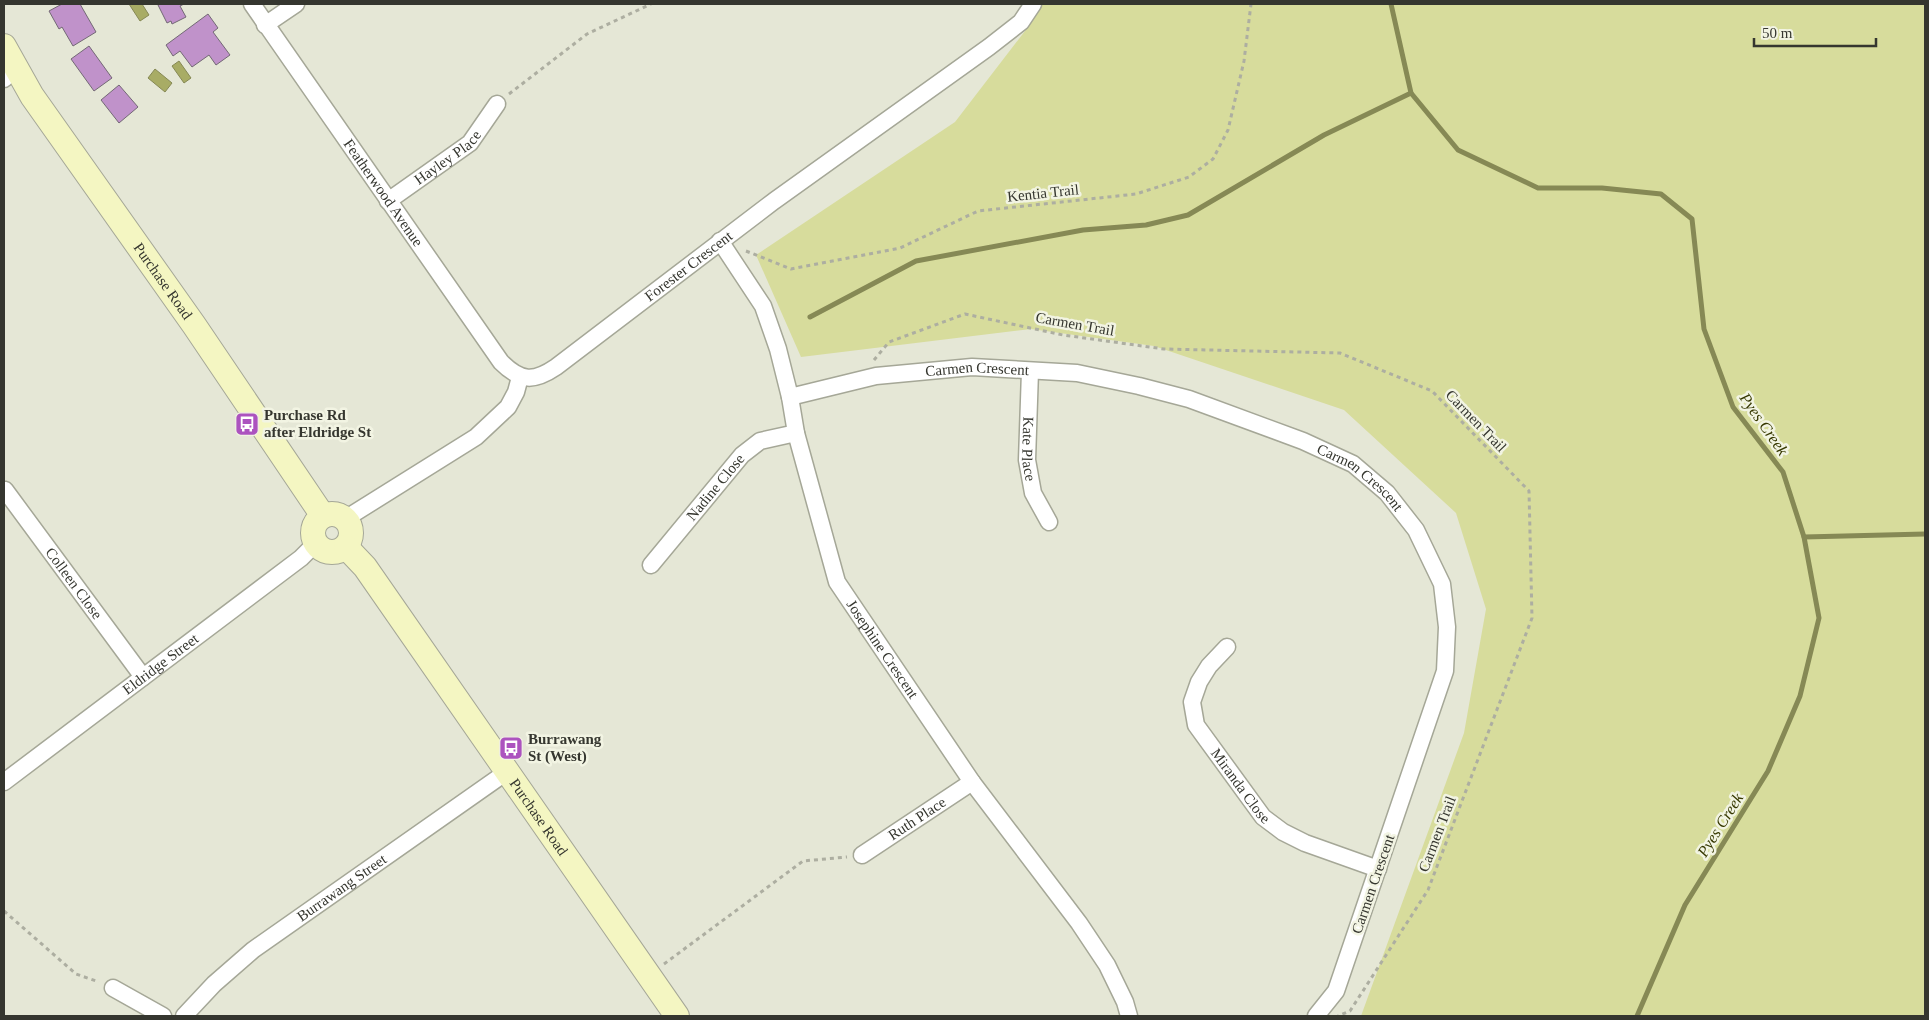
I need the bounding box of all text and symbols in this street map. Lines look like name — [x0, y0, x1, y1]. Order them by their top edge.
scale bar — [1754, 15, 1876, 47]
text: 50 m — [1762, 25, 1793, 41]
street label: Hayley Place — [411, 127, 484, 188]
street label: Featherwood Avenue — [341, 136, 426, 250]
street label: Kentia Trail — [1006, 181, 1080, 205]
street label: Forester Crescent — [642, 227, 736, 304]
street label: Purchase Road — [131, 240, 196, 323]
street label: Carmen Trail — [1034, 309, 1116, 339]
street label: Carmen Crescent — [925, 359, 1030, 379]
street label: Carmen Trail — [1443, 387, 1509, 455]
water label: Pyes Creek — [1735, 389, 1792, 460]
place label: Purchase Rd after Eldridge St — [264, 407, 371, 440]
bus stop icon: Purchase Rd after Eldridge St — [234, 411, 260, 437]
street label: Kate Place — [1019, 416, 1039, 483]
street label: Carmen Crescent — [1315, 441, 1406, 515]
street label: Nadine Close — [683, 450, 748, 524]
street label: Colleen Close — [42, 545, 106, 622]
street label: Josephine Crescent — [843, 597, 922, 702]
street label: Eldridge Street — [120, 630, 202, 698]
place label: Burrawang St (West) — [528, 731, 602, 765]
bus stop icon: Burrawang St (West) — [498, 735, 524, 761]
street label: Miranda Close — [1208, 745, 1273, 827]
street label: Purchase Road — [507, 776, 571, 859]
water label: Pyes Creek — [1693, 789, 1748, 861]
street label: Ruth Place — [885, 794, 949, 843]
street label: Carmen Trail — [1415, 794, 1459, 874]
street label: Carmen Crescent — [1349, 832, 1398, 936]
street label: Burrawang Street — [294, 850, 390, 925]

